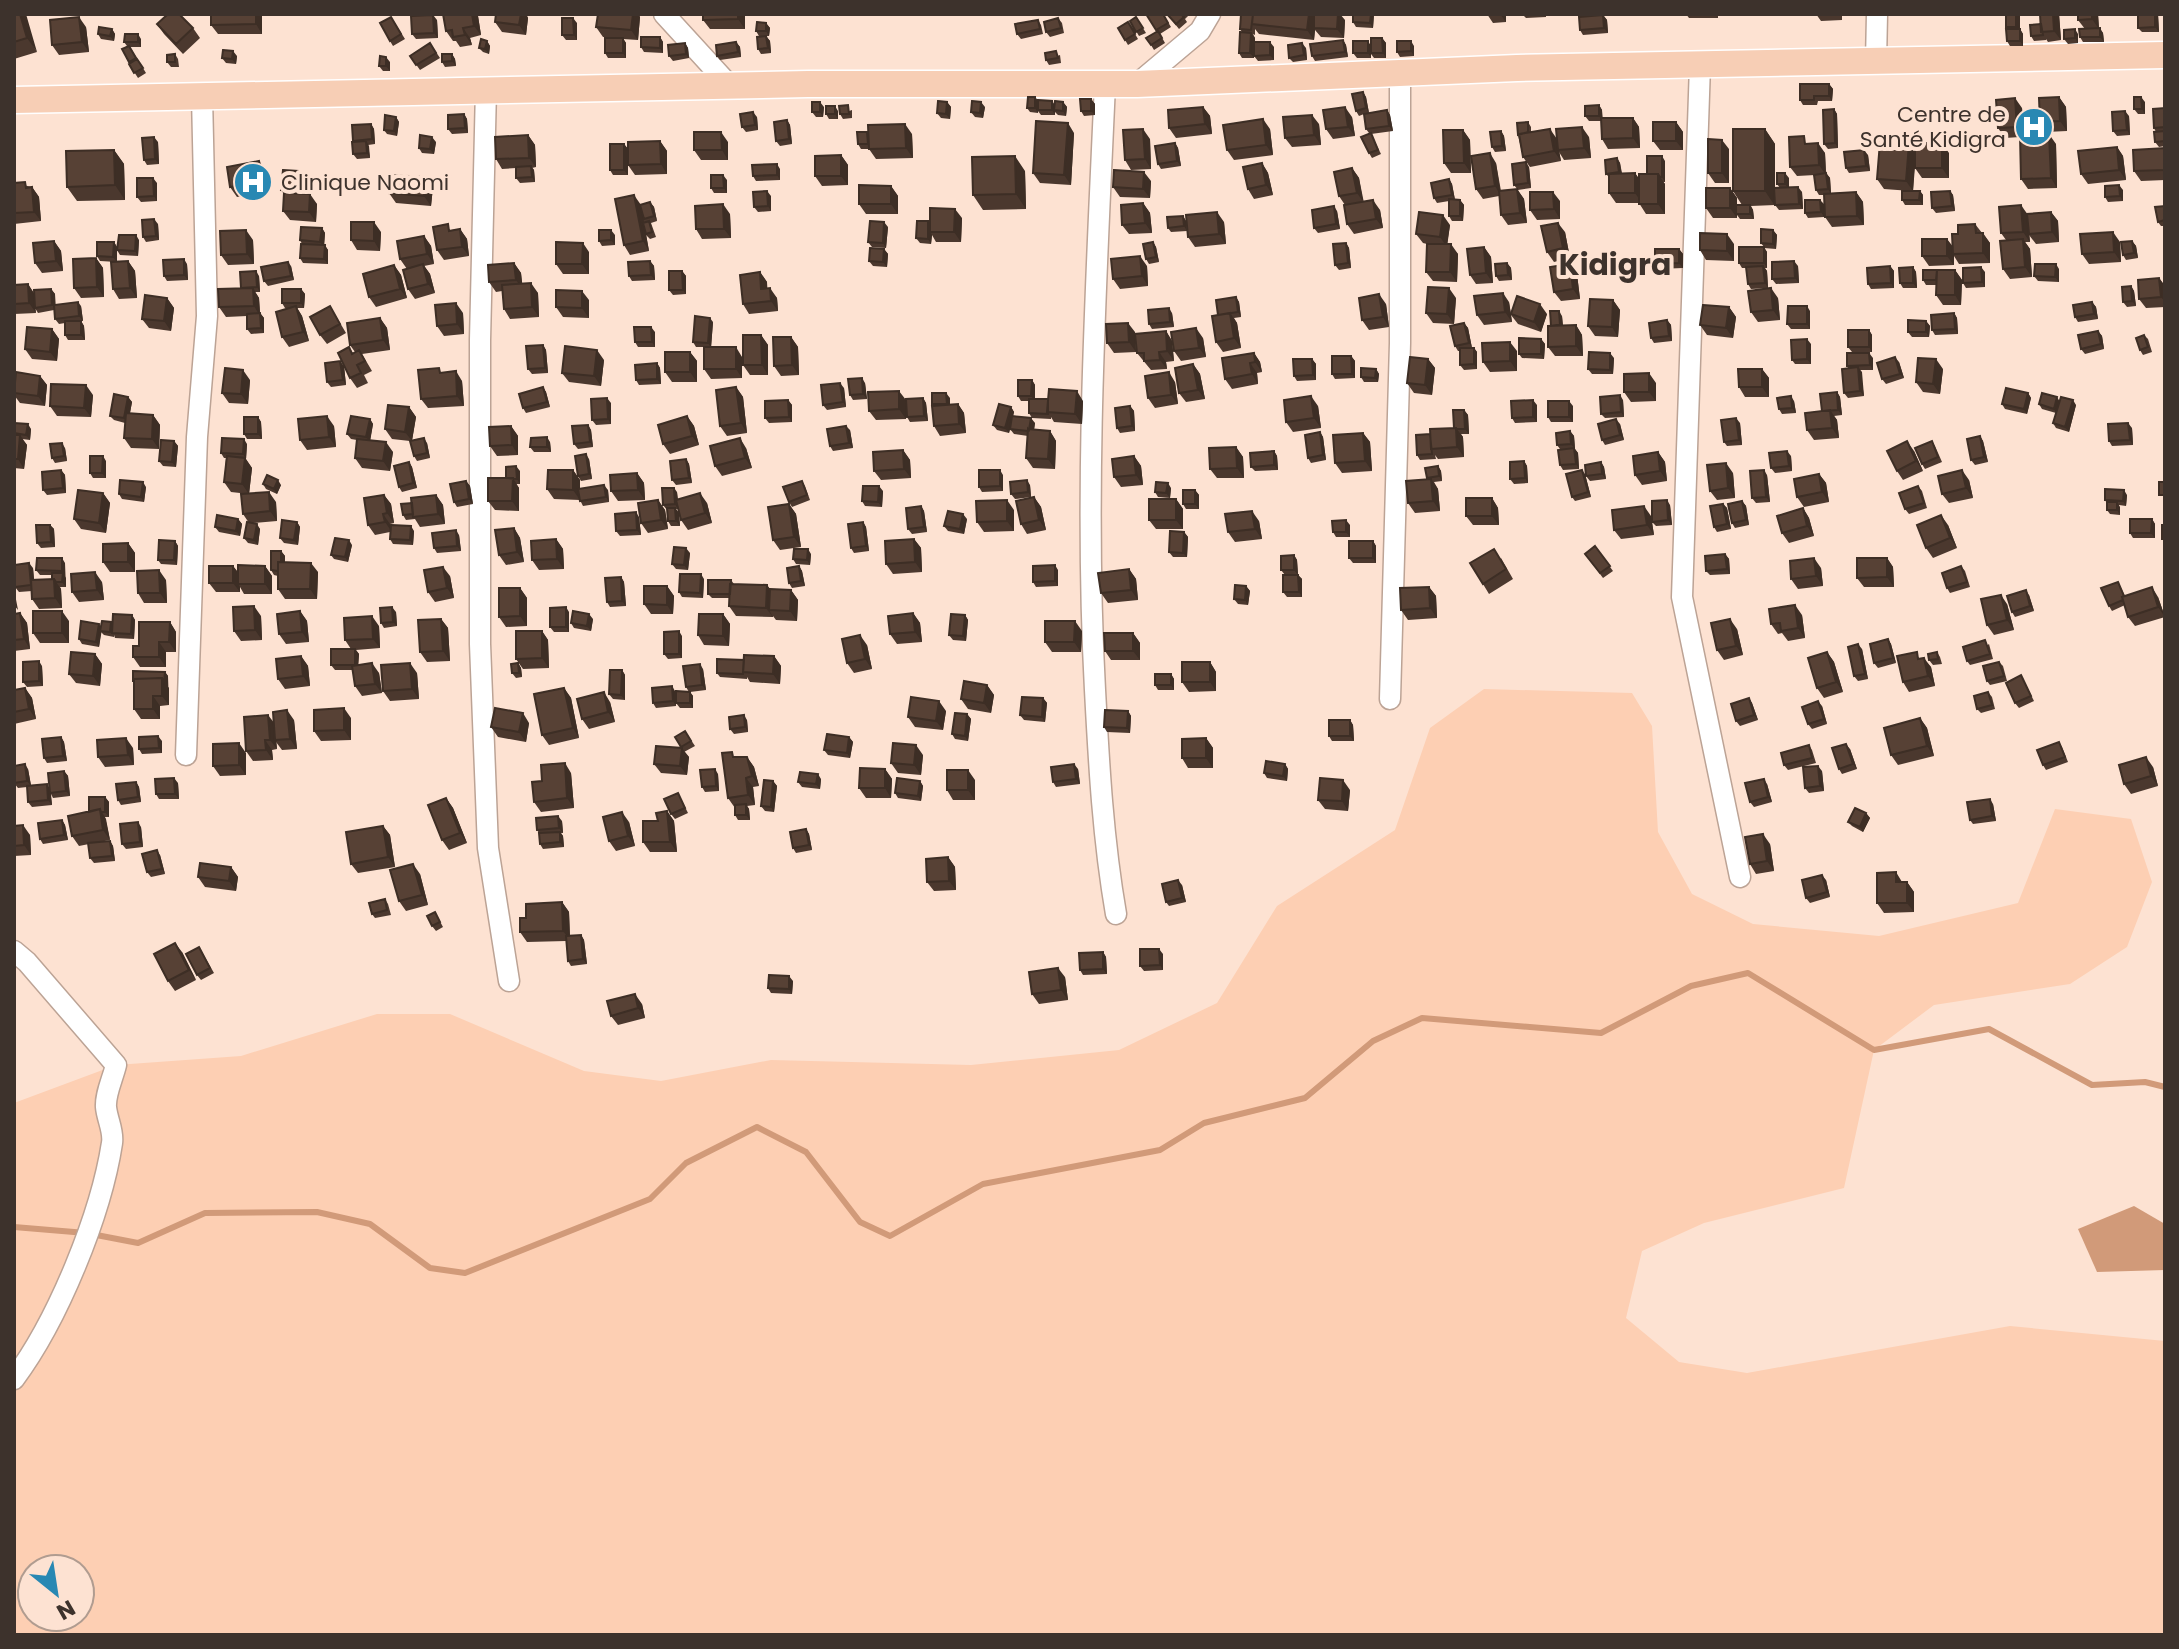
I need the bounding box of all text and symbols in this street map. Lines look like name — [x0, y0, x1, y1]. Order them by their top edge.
place label: Centre de Santé Kidigra — [1860, 99, 2006, 155]
hospital icon: Centre de Santé Kidigra — [2013, 106, 2055, 148]
hospital icon: Clinique Naomi — [232, 161, 274, 203]
place label: Clinique Naomi — [281, 167, 449, 198]
district label: Kidigra — [1559, 243, 1671, 286]
north arrow — [16, 1553, 96, 1633]
text: N — [51, 1592, 81, 1627]

